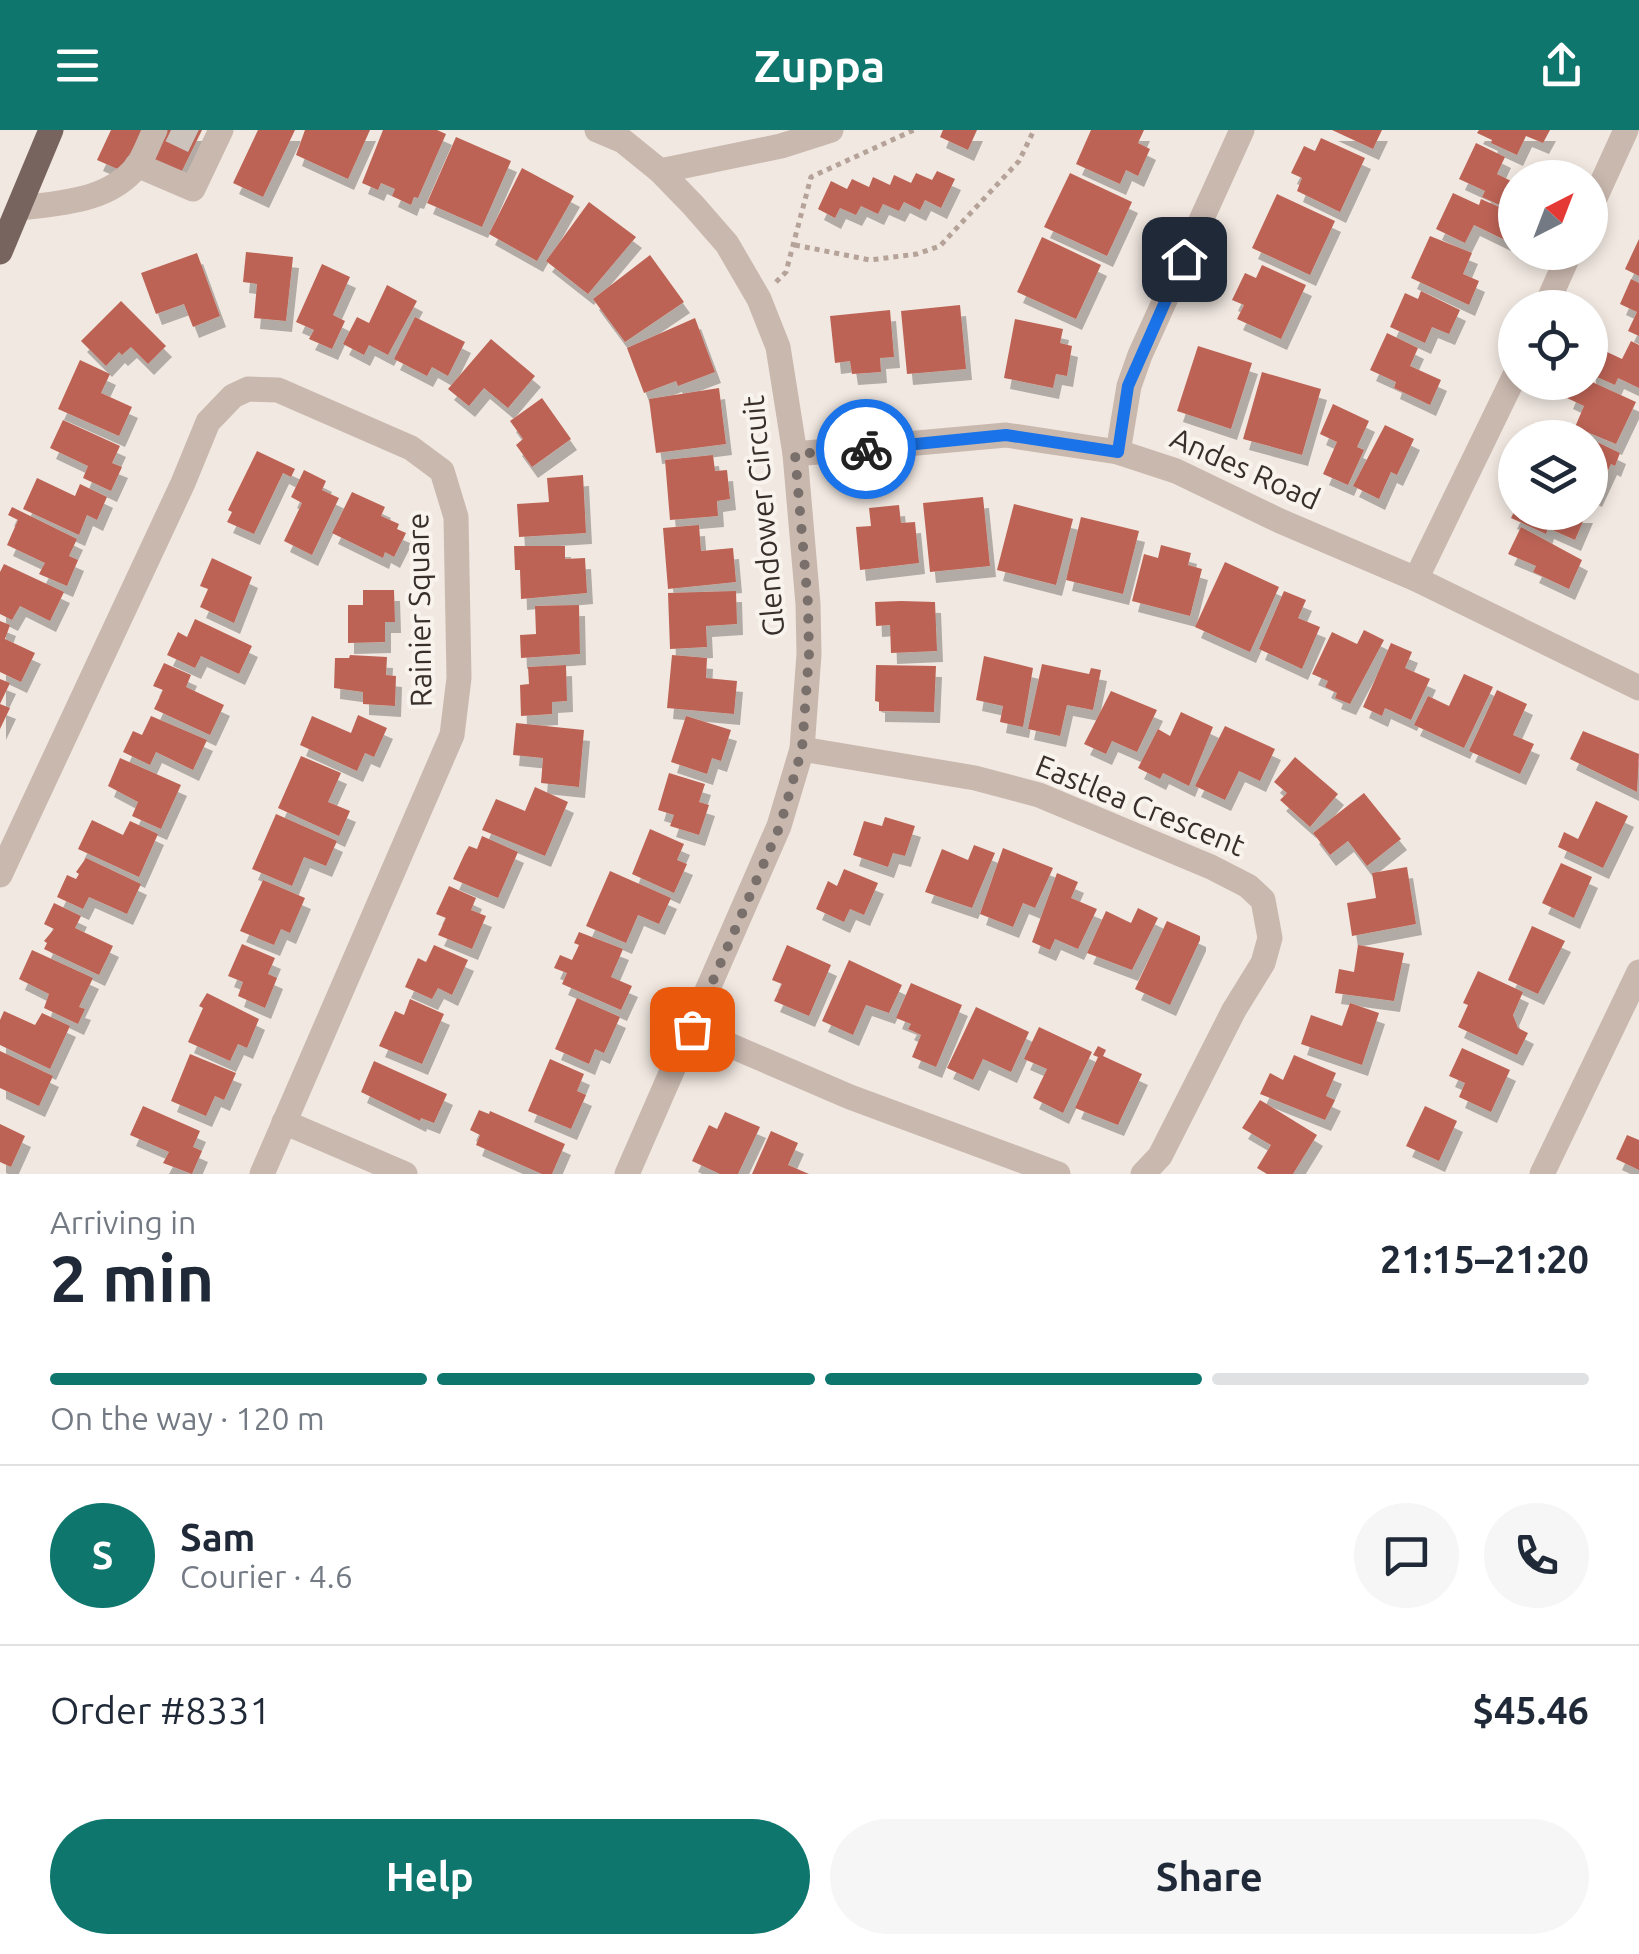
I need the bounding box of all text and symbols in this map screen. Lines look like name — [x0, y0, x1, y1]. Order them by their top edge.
icon: menu — [50, 38, 105, 93]
icon: share — [1534, 38, 1589, 93]
text: Zuppa — [754, 40, 885, 91]
north arrow — [1498, 160, 1608, 270]
map controls — [1498, 160, 1608, 530]
pin — [1142, 217, 1227, 302]
icon: home — [1157, 232, 1212, 287]
button: locate — [1498, 290, 1608, 400]
street label: Glendower Circuit — [736, 394, 790, 638]
courier — [816, 399, 916, 499]
street label: Andes Road — [1166, 420, 1325, 516]
button: layers — [1498, 420, 1608, 530]
icon: bike — [839, 422, 894, 477]
street label: Rainier Square — [400, 513, 438, 707]
street label: Eastlea Crescent — [1031, 748, 1250, 863]
pin — [650, 987, 735, 1072]
icon: bag — [665, 1002, 720, 1057]
text: Arriving in — [50, 1204, 196, 1240]
text: 21:15–21:20 — [1380, 1238, 1589, 1280]
text: 2 min — [50, 1241, 214, 1314]
text: On the way · 120 m — [50, 1400, 325, 1436]
button: chat — [1354, 1503, 1459, 1608]
button: phone — [1484, 1503, 1589, 1608]
text: Sam — [180, 1516, 255, 1558]
text: S — [92, 1534, 113, 1576]
text: Courier · 4.6 — [180, 1558, 353, 1594]
text: Order #8331 — [50, 1689, 271, 1731]
text: $45.46 — [1472, 1689, 1589, 1731]
button: Help — [50, 1819, 810, 1934]
button: Share — [830, 1819, 1589, 1934]

